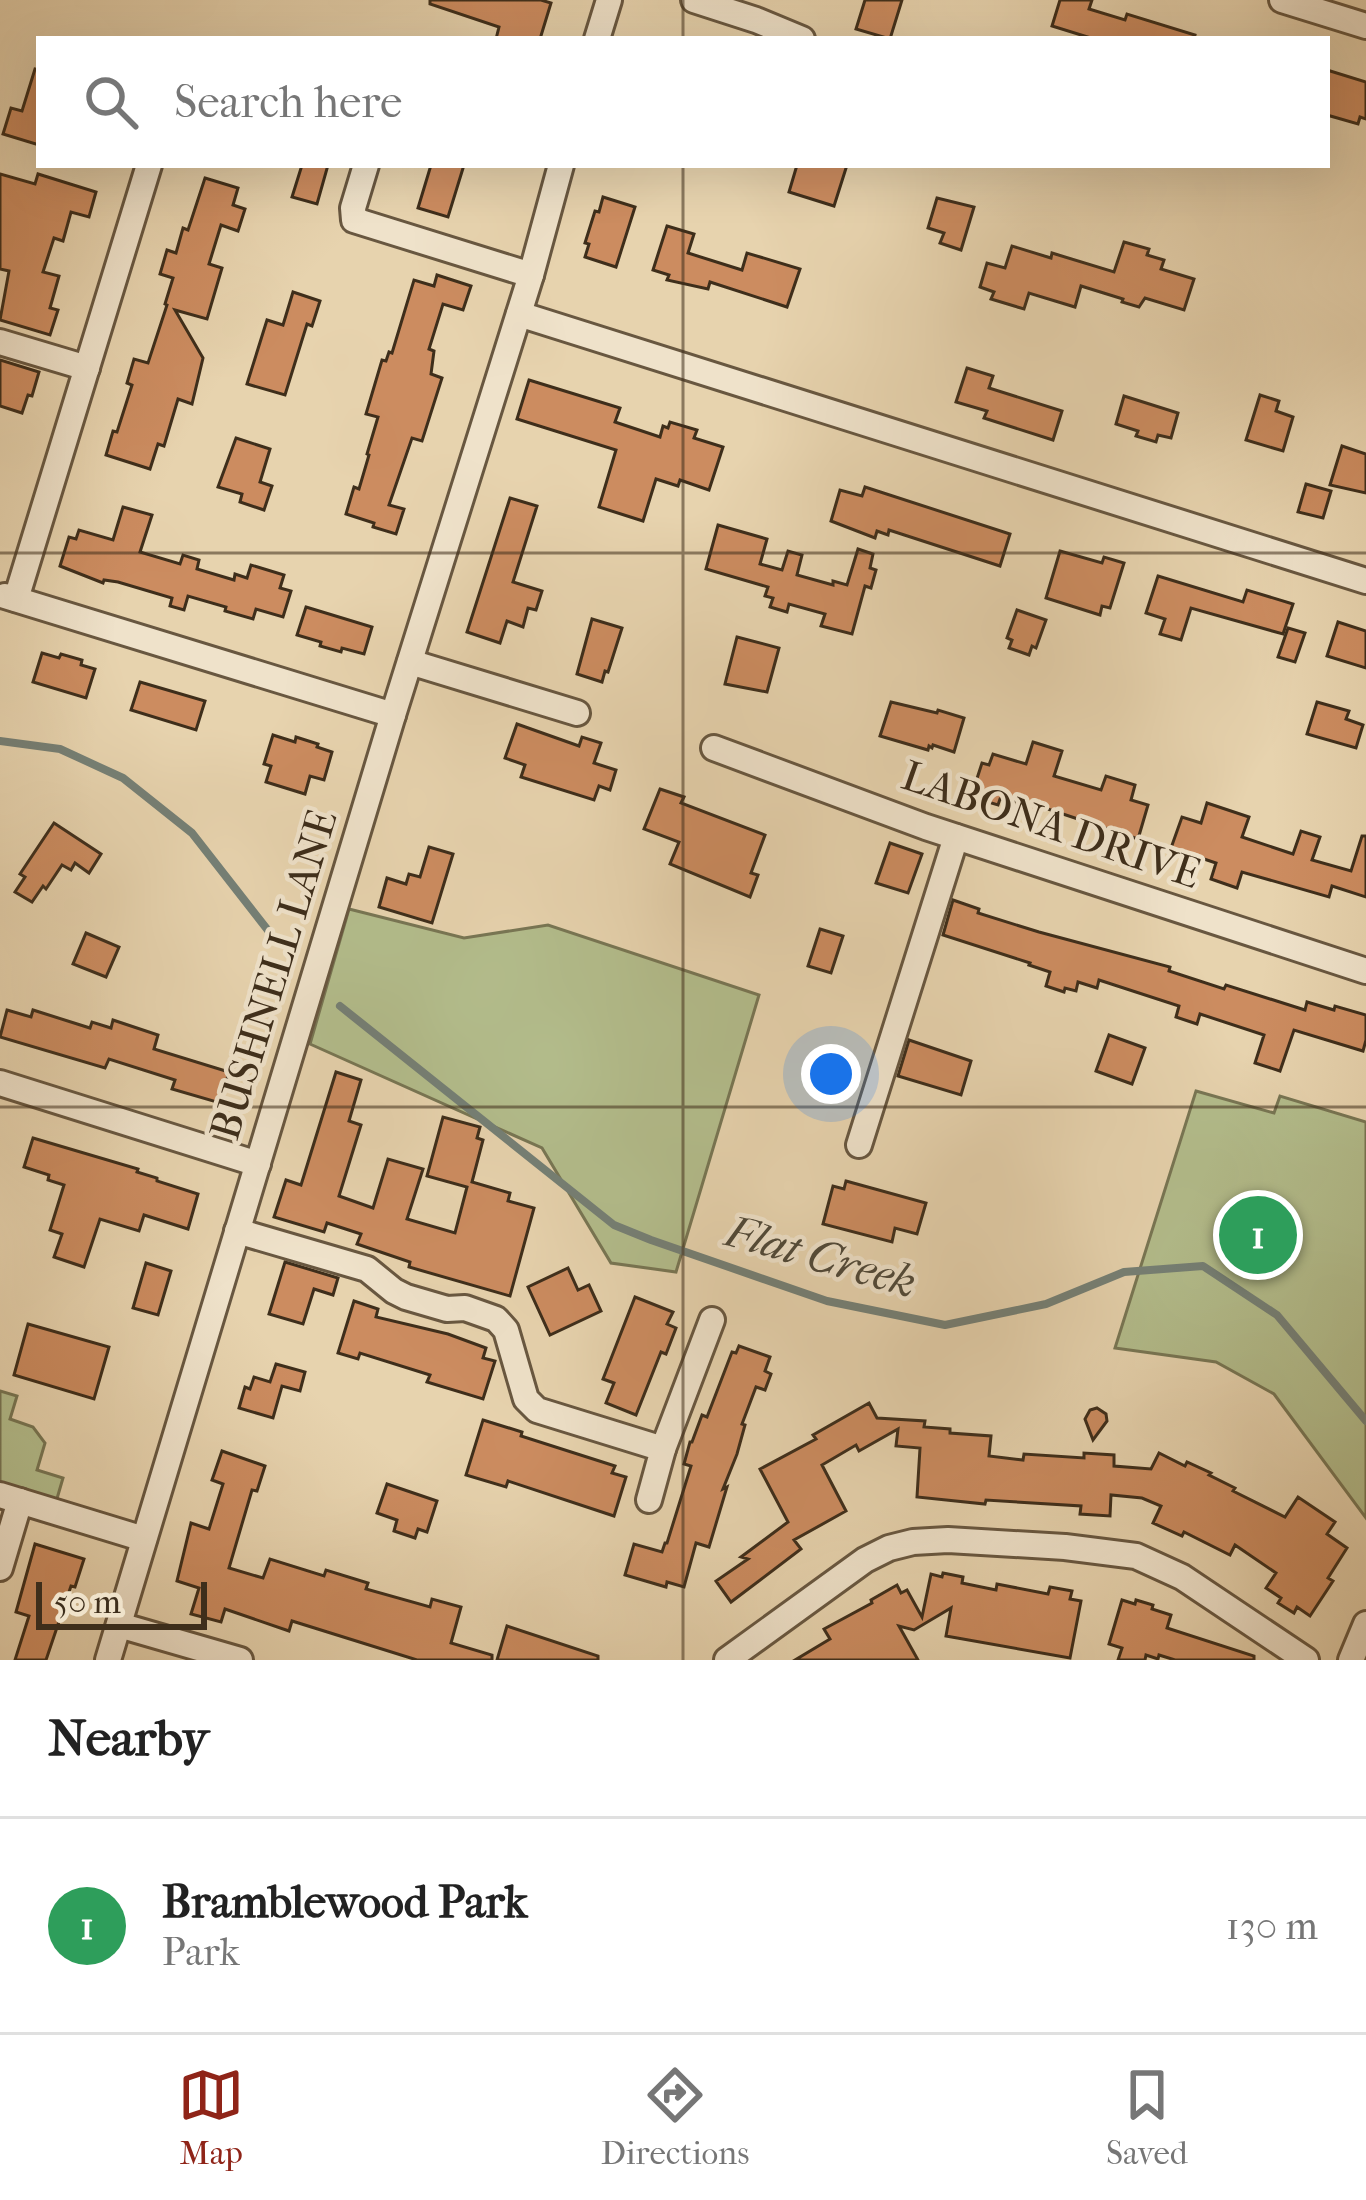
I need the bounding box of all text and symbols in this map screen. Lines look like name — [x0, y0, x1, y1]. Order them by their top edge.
search box — [36, 36, 1330, 168]
icon: search — [78, 69, 144, 135]
text: Search here — [174, 76, 402, 129]
street label: LABONA DRIVE — [895, 751, 1207, 899]
street label: BUSHNELL LANE — [201, 804, 347, 1146]
your location — [801, 1044, 861, 1104]
pin: 1 — [1219, 1190, 1297, 1280]
water label: Flat Creek — [718, 1204, 922, 1309]
scale bar — [36, 1576, 207, 1629]
text: 50 m — [54, 1583, 121, 1622]
text: Nearby — [48, 1708, 209, 1768]
text: Bramblewood Park — [162, 1876, 527, 1929]
text: 1 — [80, 1903, 94, 1949]
text: 130 m — [1226, 1903, 1318, 1949]
text: Park — [162, 1929, 240, 1975]
tab: Map — [178, 2062, 244, 2173]
tab: Directions — [601, 2062, 749, 2173]
tab: Saved — [1106, 2062, 1188, 2173]

